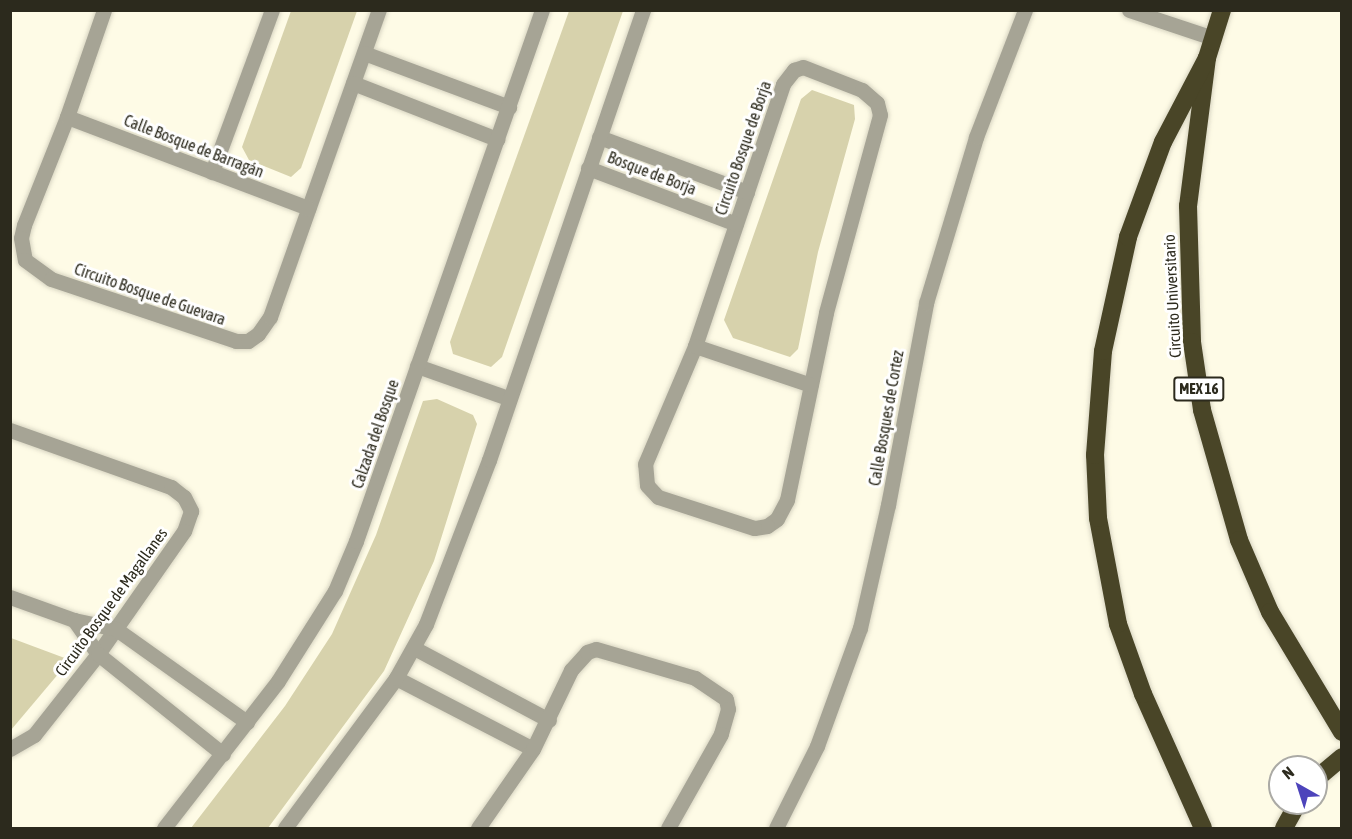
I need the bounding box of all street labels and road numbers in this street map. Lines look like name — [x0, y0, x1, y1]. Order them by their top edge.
street label: Circuito Bosque de Borja — [711, 78, 775, 218]
street label: Calle Bosque de Barragán — [121, 110, 267, 182]
street label: Bosque de Borja — [605, 147, 699, 199]
street label: Circuito Universitario — [1159, 234, 1185, 358]
street label: Circuito Bosque de Guevara — [72, 259, 228, 329]
street label: Calle Bosques de Cortez — [865, 349, 907, 487]
street label: Calzada del Bosque — [347, 377, 403, 491]
road number: MEX 16 — [1172, 377, 1226, 401]
street label: Circuito Bosque de Magallanes — [51, 524, 171, 680]

